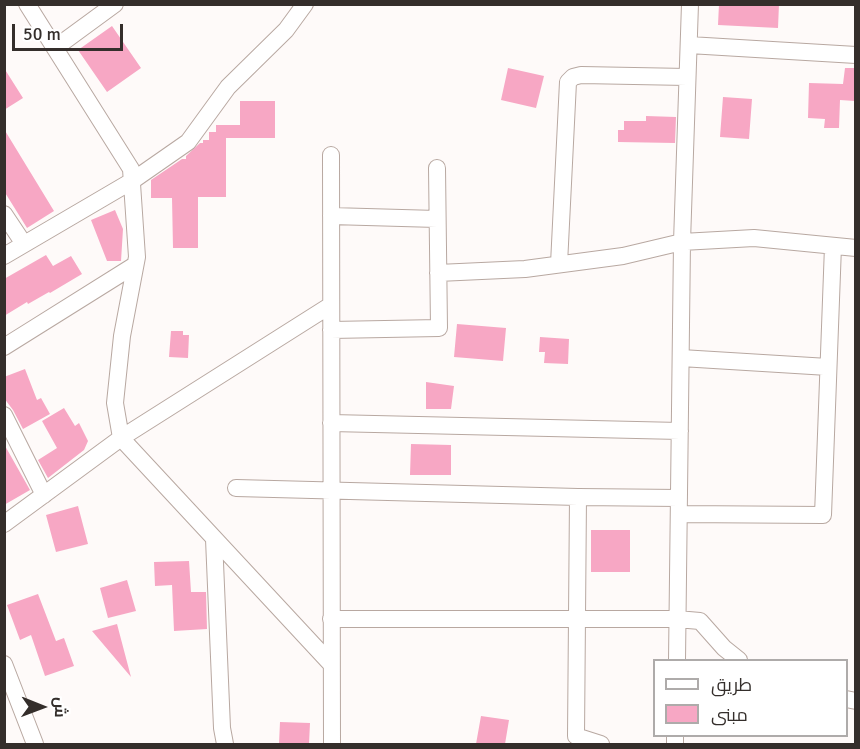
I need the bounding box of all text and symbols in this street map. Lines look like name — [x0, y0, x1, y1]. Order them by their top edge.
scale bar — [15, 12, 126, 50]
text: 50 m — [23, 23, 61, 45]
legend — [653, 659, 848, 737]
text: طريق — [711, 674, 752, 696]
north arrow — [12, 677, 72, 737]
text: ش — [50, 697, 70, 718]
text: مبنى — [711, 704, 748, 726]

